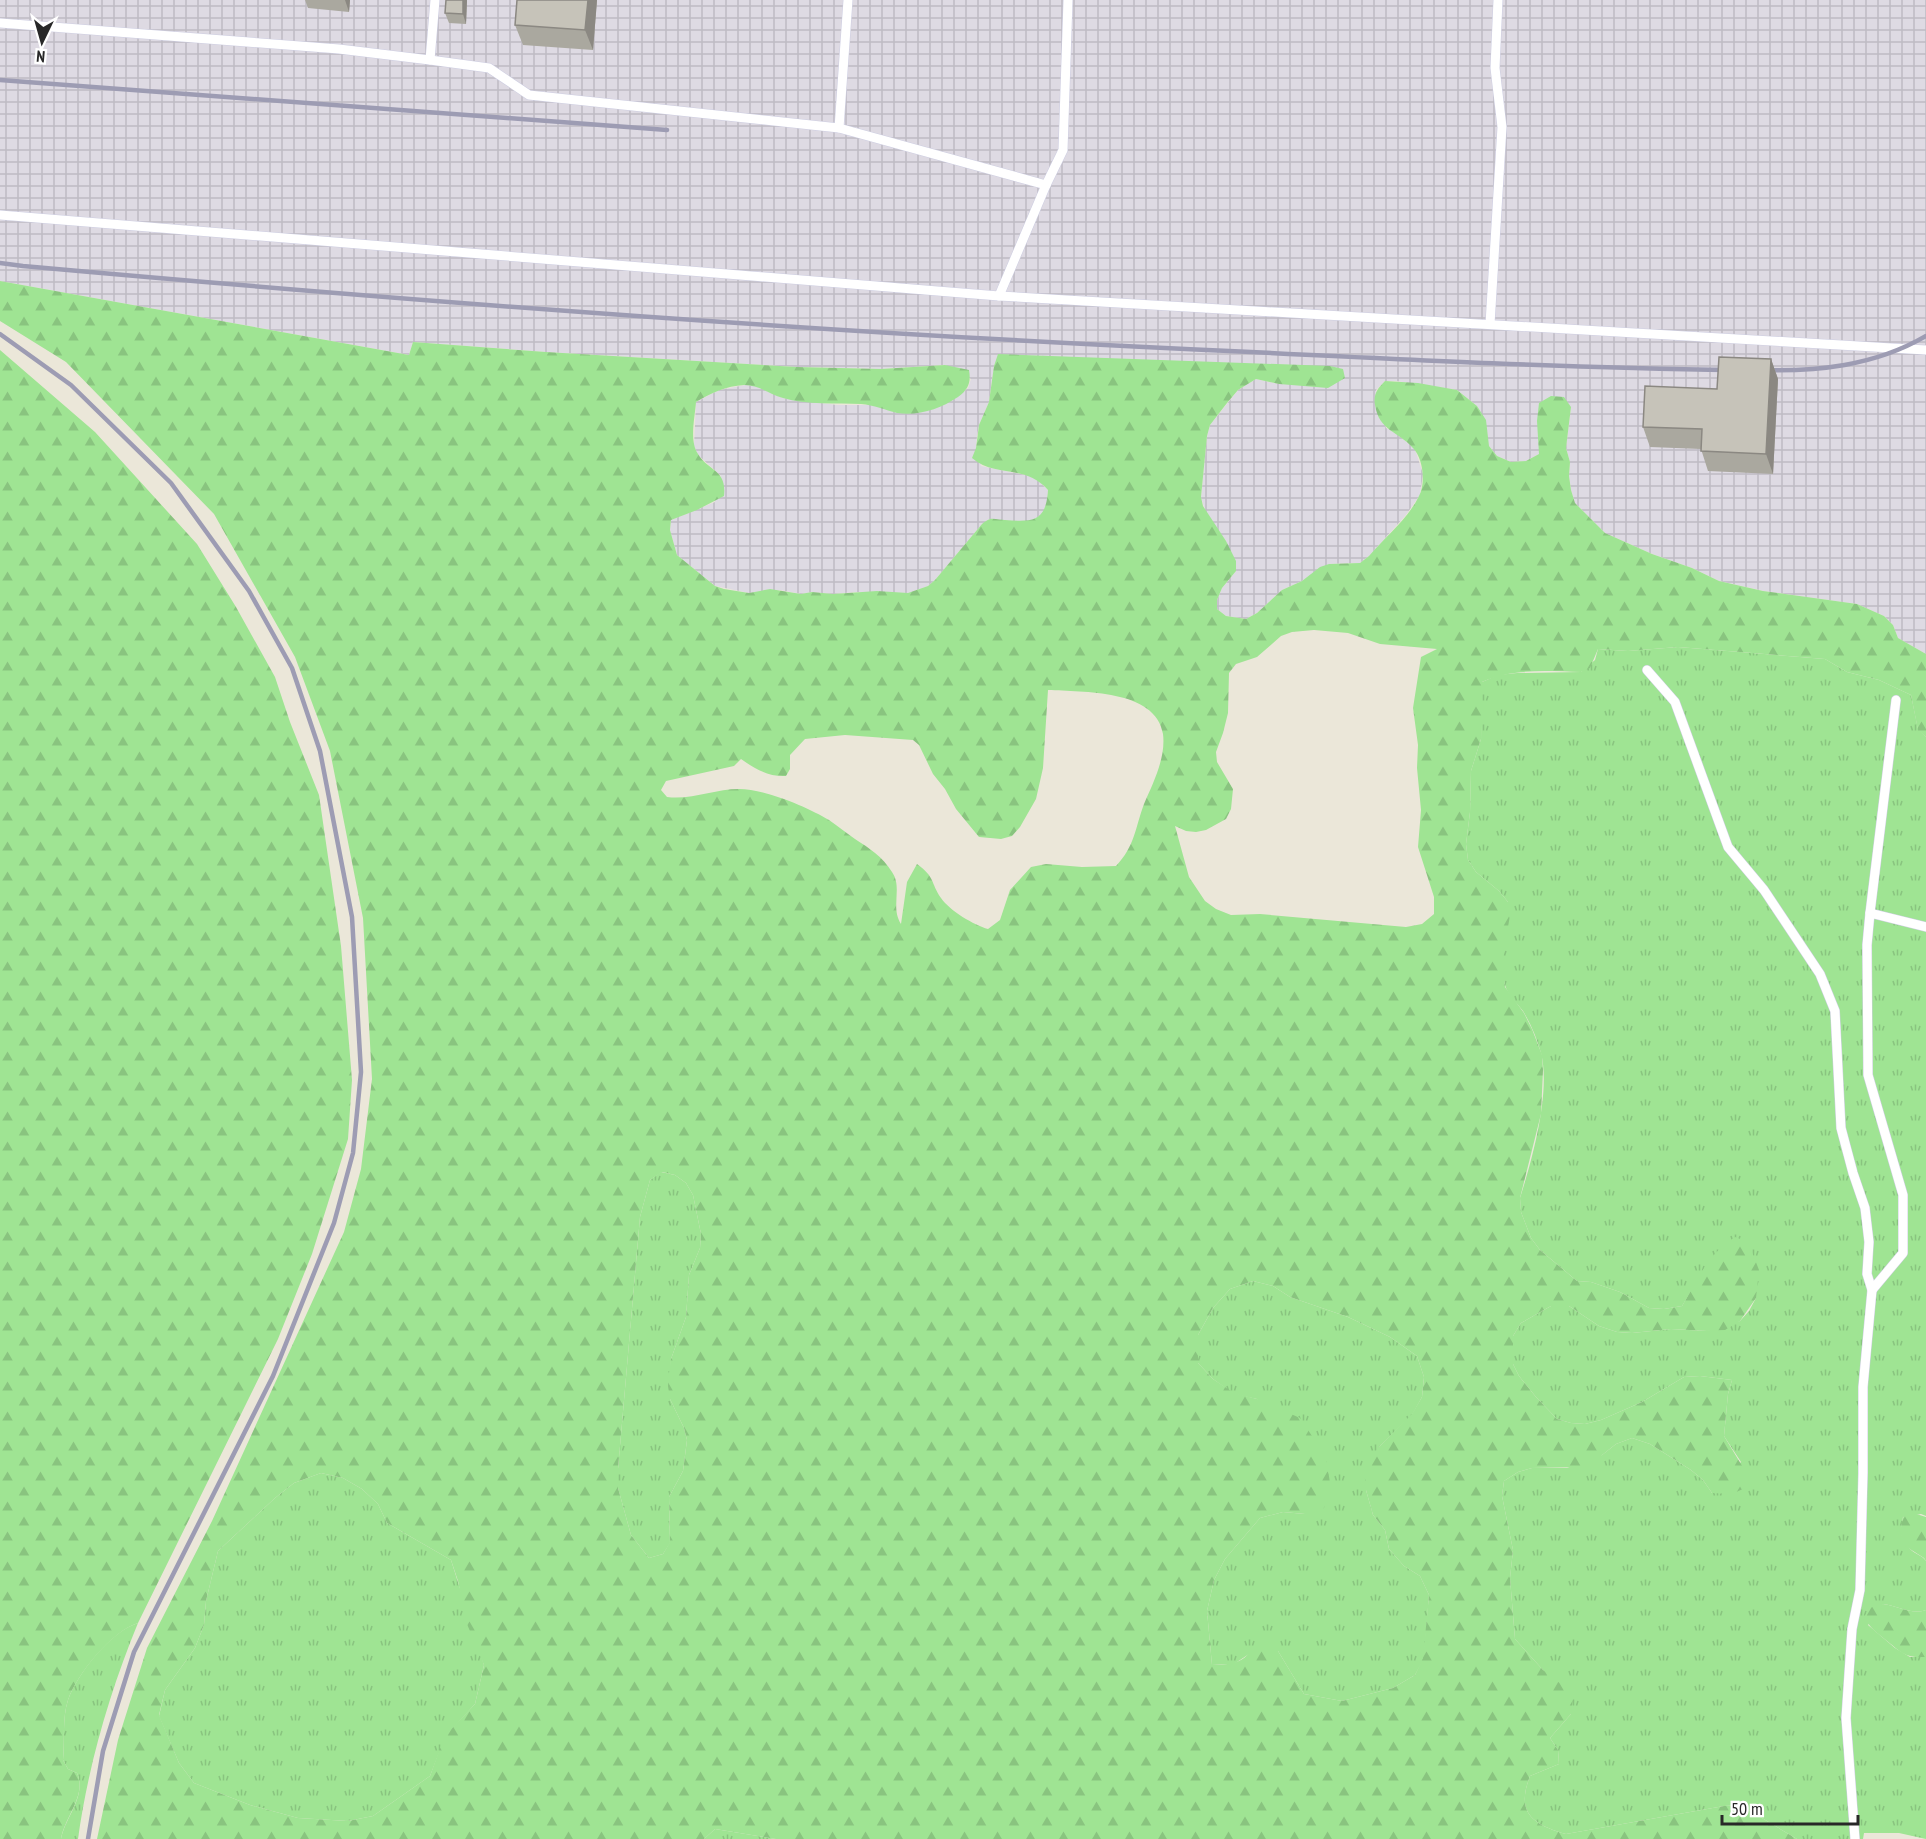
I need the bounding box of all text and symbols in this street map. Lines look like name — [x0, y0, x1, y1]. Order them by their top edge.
north arrow — [12, 12, 72, 72]
text: N — [36, 47, 46, 67]
scale bar — [1722, 1788, 1858, 1826]
text: 50 m — [1731, 1797, 1763, 1820]

